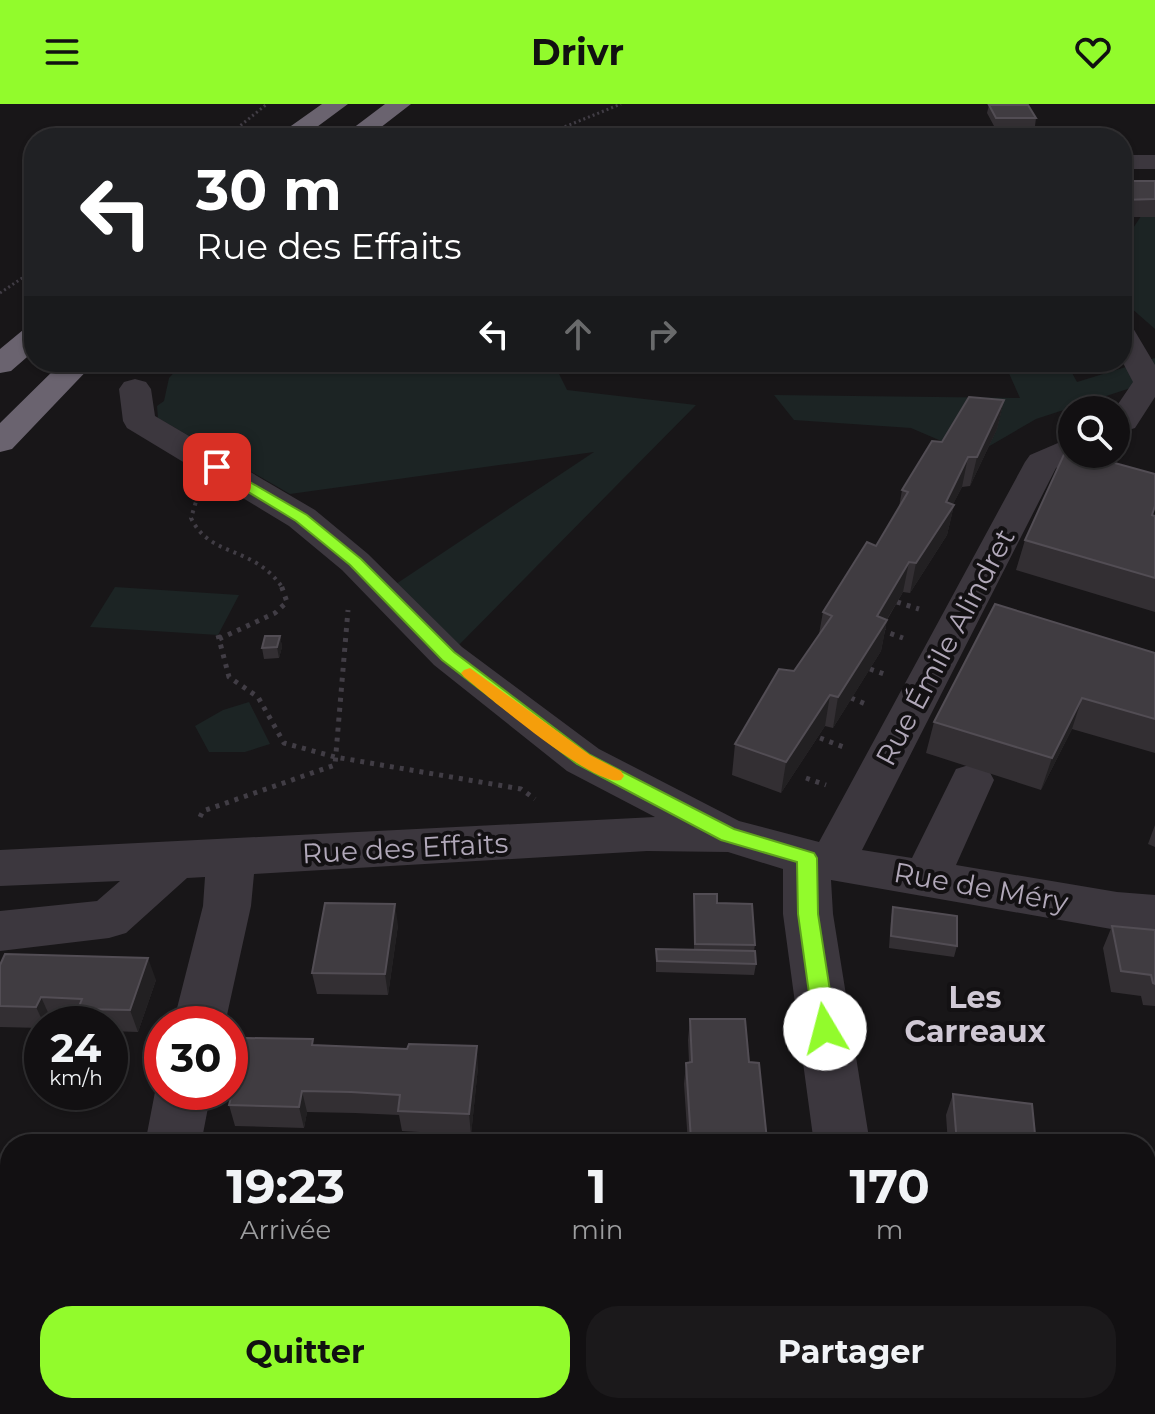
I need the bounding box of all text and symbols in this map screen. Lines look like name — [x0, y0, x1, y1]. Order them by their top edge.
icon: menu — [40, 30, 84, 74]
text: Drivr — [531, 30, 624, 74]
icon: heart — [1071, 30, 1115, 74]
text: 30 m — [196, 156, 342, 224]
icon: left — [64, 160, 168, 264]
text: Rue des Effaits — [196, 224, 462, 268]
icon: left — [472, 312, 516, 356]
icon: ahead — [556, 312, 600, 356]
icon: right — [640, 312, 684, 356]
map controls — [1058, 396, 1130, 468]
button: search — [1058, 396, 1130, 468]
pin — [183, 433, 251, 501]
icon: arrive — [195, 445, 239, 489]
street label: Rue Émile Alindret — [868, 523, 1022, 771]
street label: Rue des Effaits — [301, 826, 509, 870]
street label: Rue de Méry — [891, 855, 1072, 919]
district label: Les Carreaux — [904, 979, 1046, 1050]
position arrow — [783, 987, 867, 1071]
speed limit sign: 30 — [144, 1006, 248, 1110]
text: 24 — [51, 1023, 101, 1072]
text: km/h — [49, 1066, 103, 1090]
text: 19:23 — [226, 1157, 345, 1215]
text: 1 — [588, 1157, 607, 1215]
text: 170 — [850, 1157, 930, 1215]
text: Arrivée — [240, 1214, 331, 1246]
text: min — [571, 1214, 623, 1246]
text: m — [876, 1214, 903, 1246]
button: Quitter — [40, 1306, 570, 1398]
button: Partager — [586, 1306, 1116, 1398]

